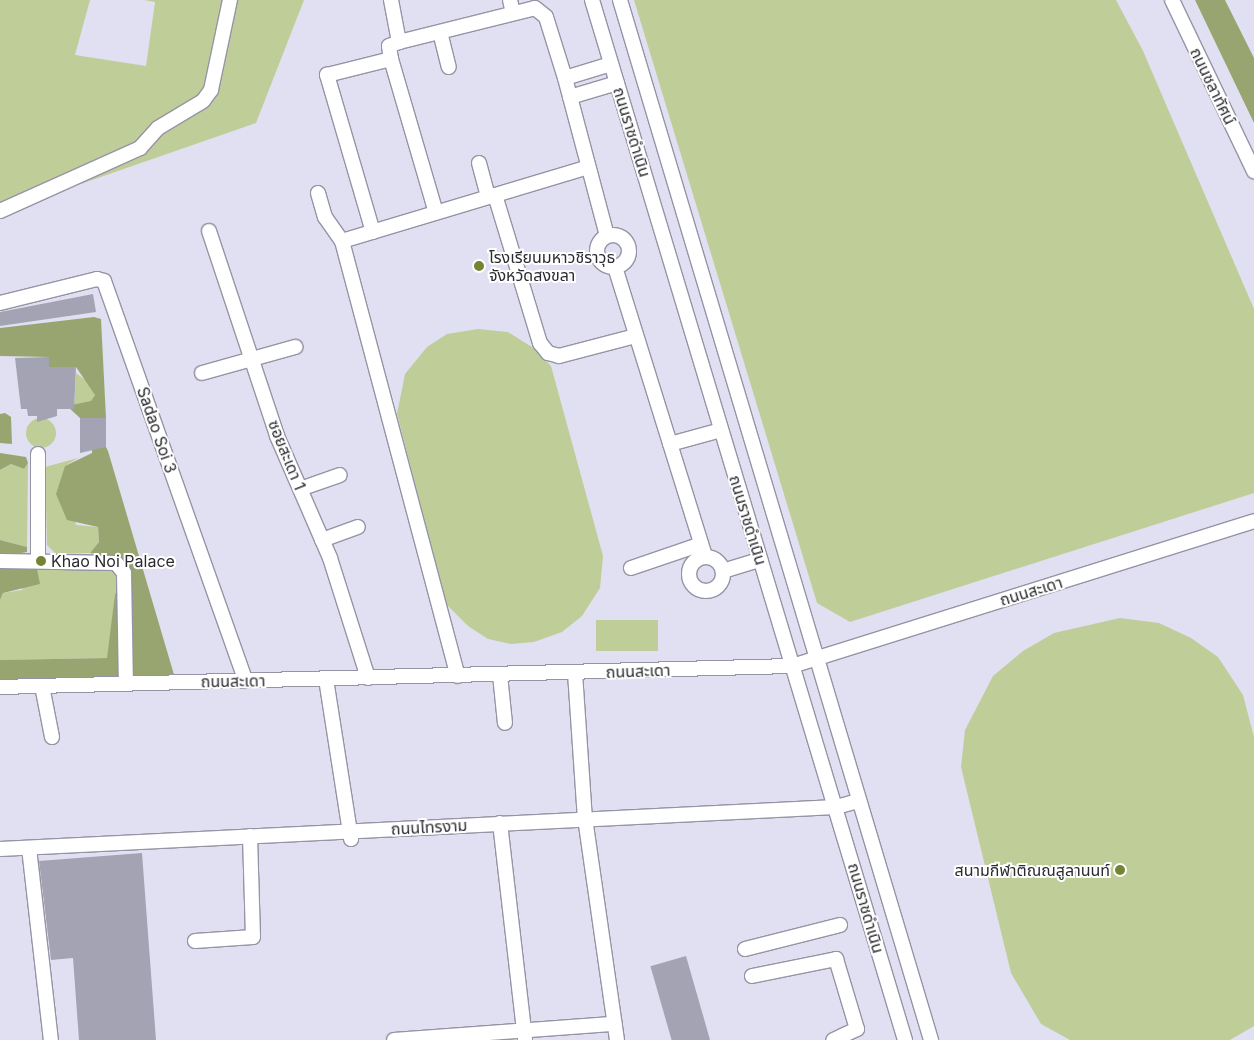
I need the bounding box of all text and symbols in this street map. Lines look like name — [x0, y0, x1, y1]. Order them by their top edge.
street label: ถนนชลาทัศน์ — [1186, 44, 1240, 128]
street label: ถนนราชดำเนิน — [609, 85, 655, 179]
place label: โรงเรียนมหาวชิราวุธ จังหวัดสงขลา — [489, 247, 615, 285]
marker: โรงเรียนมหาวชิราวุธ จังหวัดสงขลา — [473, 260, 485, 272]
street label: Sadao Soi 3 — [133, 384, 181, 476]
street label: ซอยสะเดา 1 — [264, 417, 310, 493]
street label: ถนนราชดำเนิน — [725, 473, 771, 567]
place label: Khao Noi Palace — [51, 551, 175, 571]
marker: Khao Noi Palace — [35, 555, 47, 567]
street label: ถนนสะเดา — [997, 572, 1065, 610]
street label: ถนนสะเดา — [605, 660, 671, 682]
street label: ถนนสะเดา — [200, 671, 266, 691]
street label: ถนนไทรงาม — [390, 815, 468, 839]
place label: สนามกีฬาติณณสูลานนท์ — [955, 860, 1110, 880]
street label: ถนนราชดำเนิน — [844, 861, 888, 955]
marker: สนามกีฬาติณณสูลานนท์ — [1114, 864, 1126, 876]

